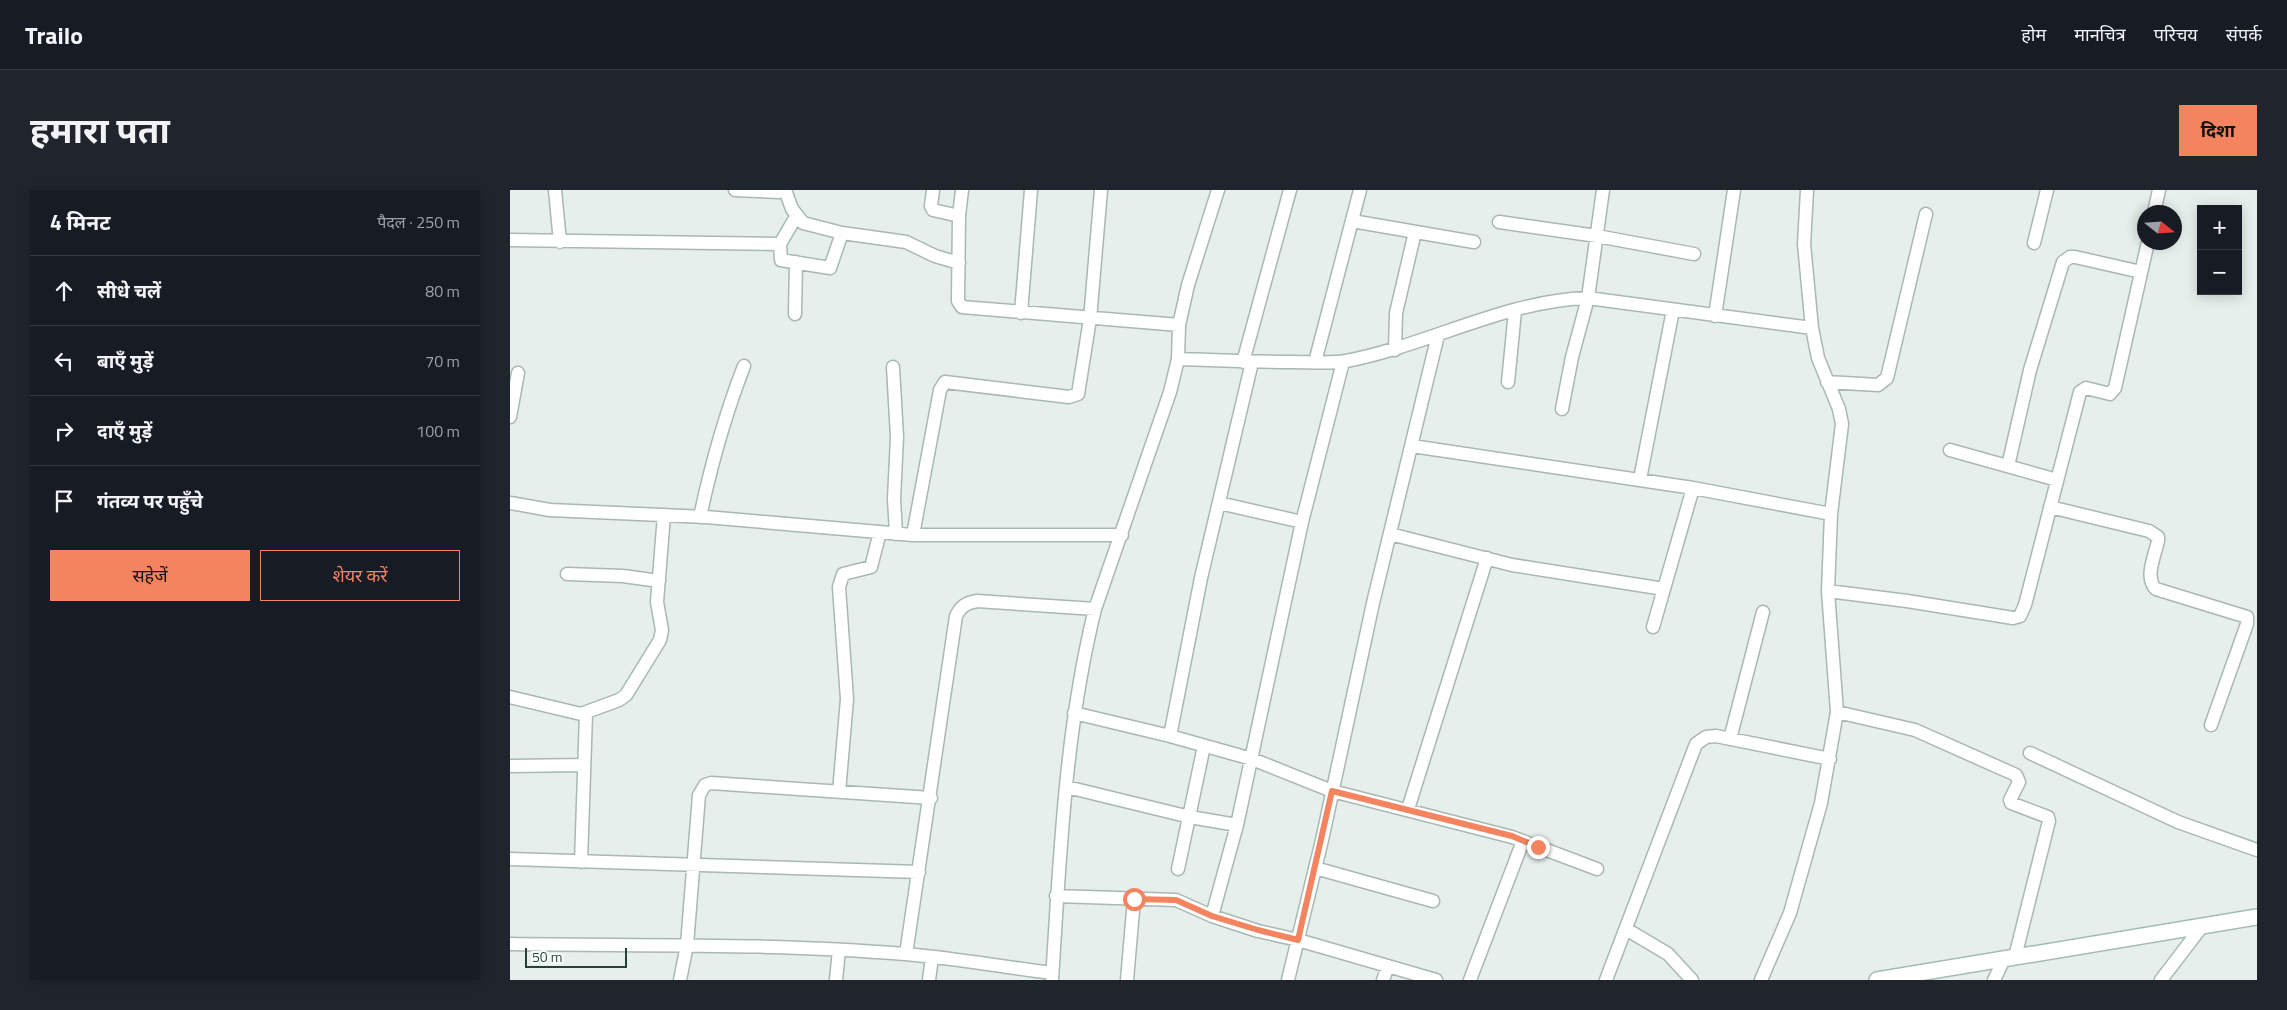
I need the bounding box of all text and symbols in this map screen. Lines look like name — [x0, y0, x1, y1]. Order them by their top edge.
text: Trailo — [25, 17, 83, 53]
text: होम — [2021, 21, 2046, 48]
text: मानचित्र — [2074, 21, 2126, 48]
text: परिचय — [2154, 21, 2198, 48]
text: संपर्क — [2226, 21, 2262, 48]
text: हमारा पता — [30, 103, 170, 157]
button: दिशा — [2179, 105, 2257, 156]
north arrow — [2137, 205, 2182, 250]
map controls — [2197, 205, 2242, 295]
button: + — [2197, 205, 2242, 250]
text: 4 मिनट — [50, 206, 110, 238]
text: पैदल · 250 m — [377, 210, 460, 234]
button: − — [2197, 250, 2242, 295]
text: सीधे चलें — [97, 276, 161, 305]
icon: ahead — [50, 277, 78, 305]
text: 80 m — [425, 279, 460, 303]
text: बाएँ मुड़ें — [97, 346, 153, 375]
icon: left — [50, 347, 78, 375]
text: 70 m — [425, 349, 460, 373]
text: दाएँ मुड़ें — [97, 416, 152, 445]
icon: right — [50, 417, 78, 445]
text: 100 m — [416, 419, 460, 443]
text: गंतव्य पर पहुँचे — [97, 486, 203, 515]
icon: arrive — [50, 487, 78, 515]
button: सहेजें — [50, 550, 250, 601]
button: शेयर करें — [260, 550, 460, 601]
route end — [1527, 836, 1550, 859]
route start — [1123, 888, 1146, 911]
scale bar — [525, 945, 628, 968]
text: 50 m — [532, 946, 562, 967]

